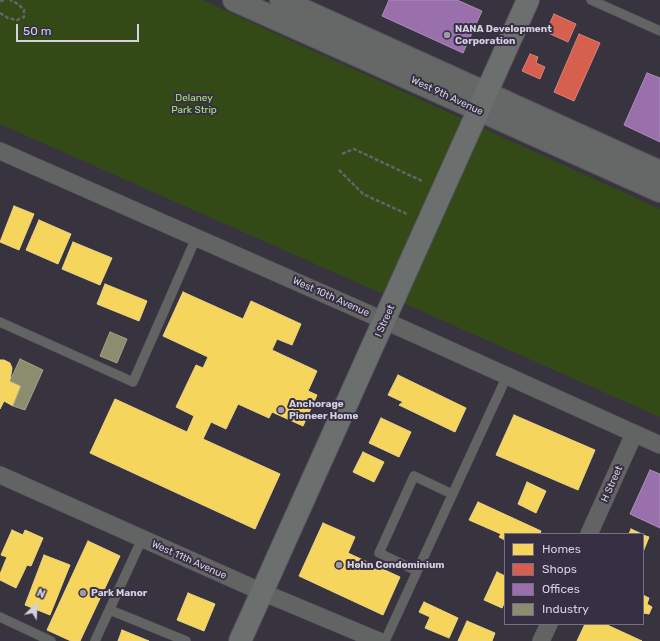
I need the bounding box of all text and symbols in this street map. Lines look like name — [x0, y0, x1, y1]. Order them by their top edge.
scale bar — [18, 16, 141, 42]
place label: NANA Development Corporation — [455, 23, 552, 46]
text: 50 m — [23, 24, 51, 38]
marker: NANA Development Corporation — [442, 30, 452, 40]
street label: West 9th Avenue — [409, 74, 485, 118]
park label: Delaney Park Strip — [171, 92, 217, 116]
street label: West 10th Avenue — [291, 275, 371, 319]
street label: I Street — [373, 303, 397, 339]
place label: Anchorage Pioneer Home — [289, 398, 358, 422]
marker: Anchorage Pioneer Home — [276, 405, 286, 415]
street label: H Street — [599, 464, 625, 504]
legend — [504, 533, 644, 625]
street label: West 11th Avenue — [150, 538, 228, 582]
text: Homes — [542, 542, 581, 556]
place label: Hohn Condominium — [347, 559, 444, 571]
marker: Hohn Condominium — [334, 560, 344, 570]
text: Shops — [542, 562, 577, 576]
text: Offices — [542, 582, 580, 596]
north arrow — [16, 585, 56, 625]
text: N — [35, 586, 47, 601]
place label: Park Manor — [91, 587, 147, 599]
marker: Park Manor — [78, 588, 88, 598]
text: Industry — [542, 602, 589, 616]

